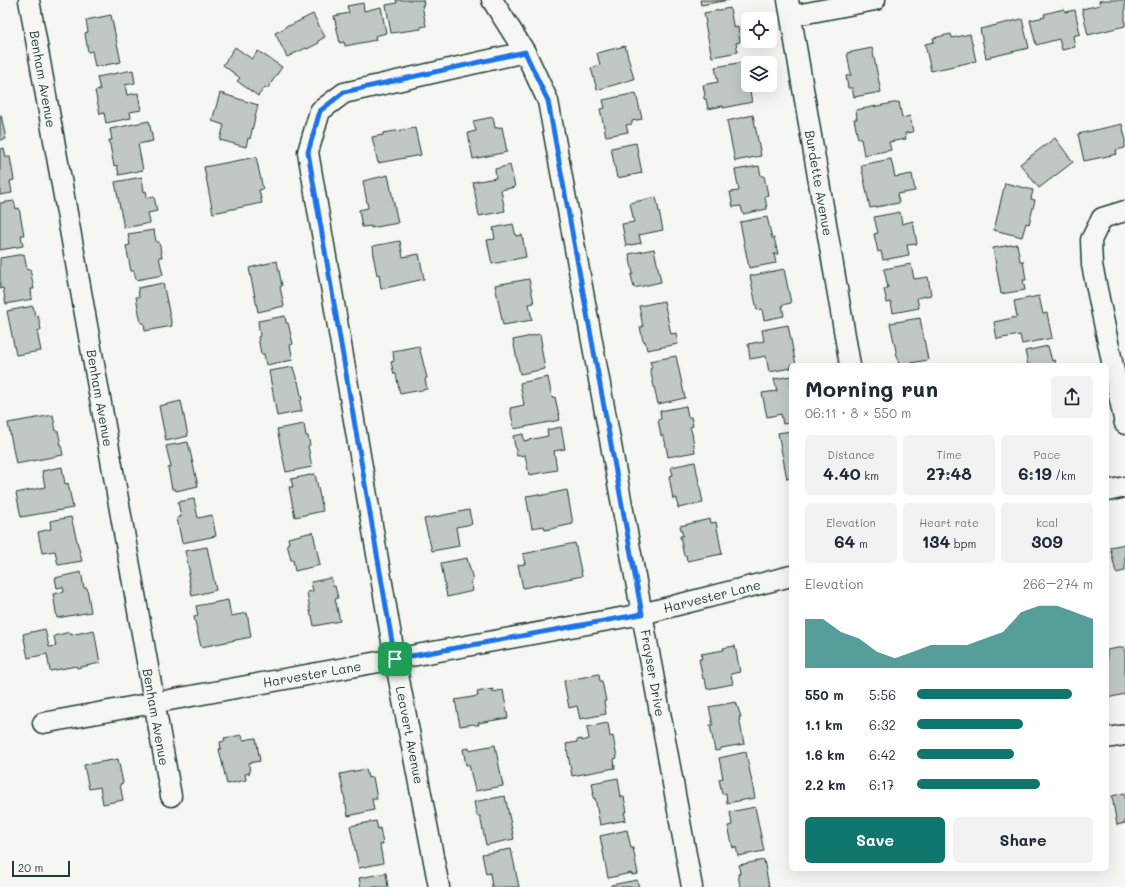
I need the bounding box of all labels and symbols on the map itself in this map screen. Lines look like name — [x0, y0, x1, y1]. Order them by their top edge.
street label: Benham Avenue — [27, 29, 60, 129]
street label: Burdette Avenue — [802, 129, 837, 237]
street label: Benham Avenue — [84, 348, 117, 448]
street label: Harvester Lane — [661, 575, 762, 616]
street label: Frayser Drive — [637, 628, 670, 718]
pin — [378, 642, 412, 676]
street label: Harvester Lane — [261, 656, 363, 691]
street label: Benham Avenue — [140, 667, 173, 767]
street label: Leavert Avenue — [393, 685, 428, 785]
scale bar — [12, 859, 70, 878]

